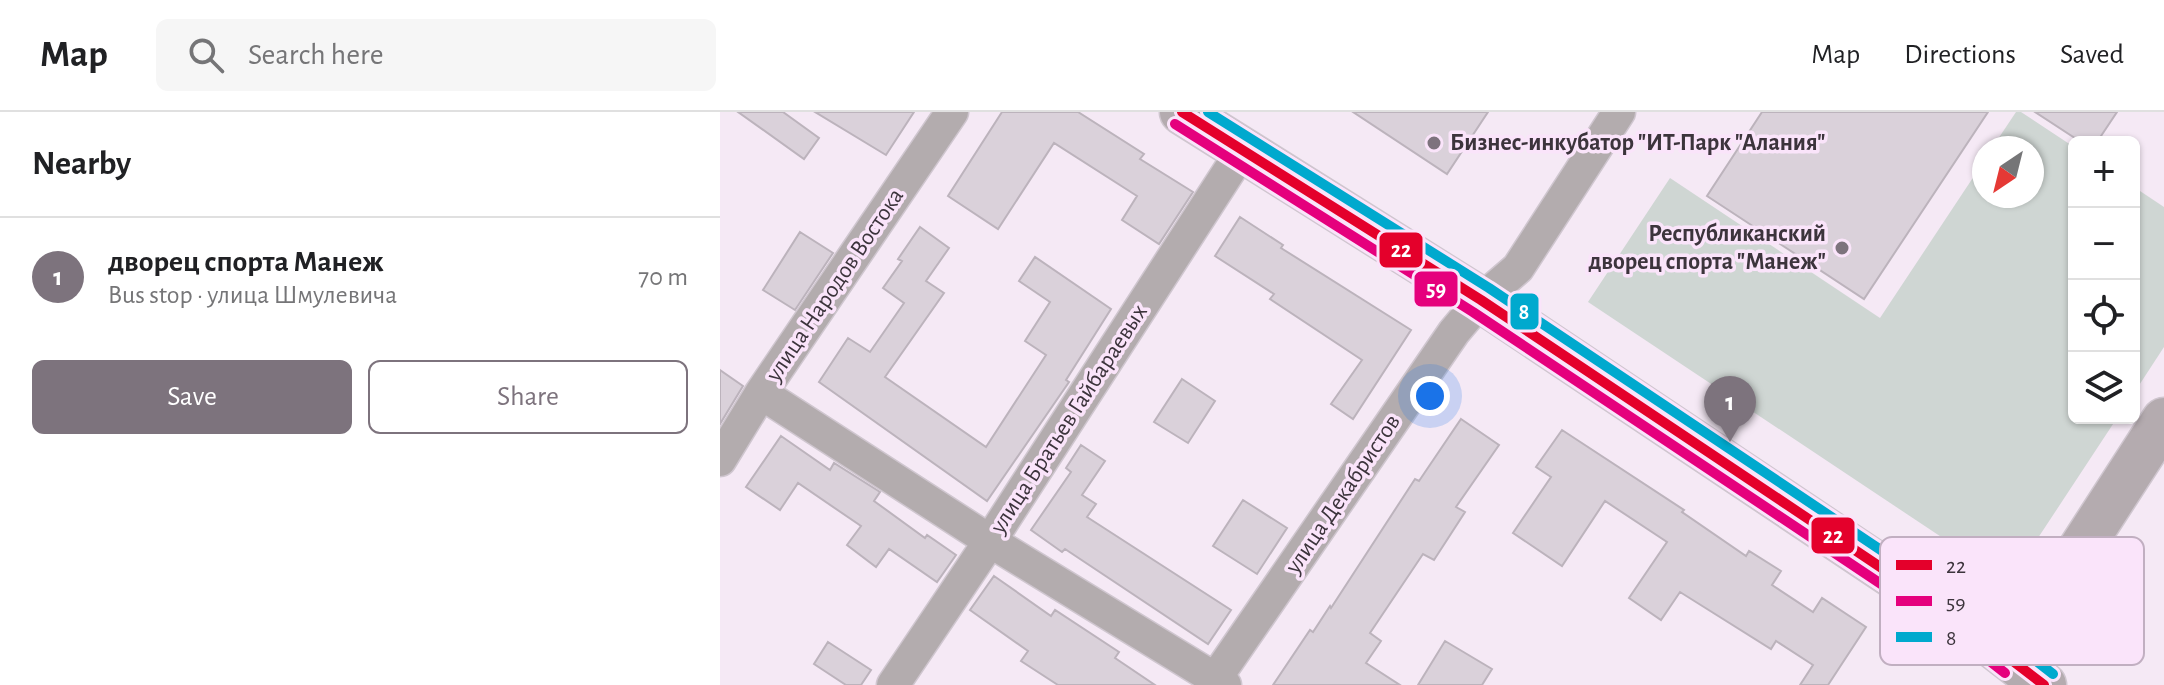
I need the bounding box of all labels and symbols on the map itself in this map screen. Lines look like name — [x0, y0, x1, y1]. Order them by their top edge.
place label: Бизнес-инкубатор "ИТ-Парк "Алания" — [1450, 131, 1825, 155]
marker: Бизнес-инкубатор "ИТ-Парк "Алания" — [1425, 134, 1443, 152]
north arrow — [1972, 136, 2044, 208]
street label: улица Народов Востока — [761, 184, 908, 387]
place label: Республиканский дворец спорта "Манеж" — [1588, 222, 1826, 274]
line badge: 22 — [1378, 231, 1424, 269]
text: 22 — [1391, 239, 1411, 261]
marker: Республиканский дворец спорта "Манеж" — [1833, 239, 1851, 257]
line badge: 59 — [1413, 270, 1459, 308]
text: 59 — [1426, 278, 1446, 300]
line badge: 8 — [1509, 292, 1540, 331]
street label: улица Братьев Гайбараевых — [986, 300, 1152, 539]
text: 8 — [1519, 301, 1529, 323]
your location — [1410, 376, 1450, 416]
pin: 1 — [1704, 376, 1756, 442]
street label: улица Декабристов — [1280, 410, 1405, 579]
line badge: 22 — [1810, 516, 1856, 555]
text: 22 — [1823, 525, 1843, 547]
legend — [1880, 537, 2144, 665]
text: 22 — [1946, 555, 1966, 577]
text: 59 — [1946, 591, 1966, 613]
text: 8 — [1946, 627, 1956, 649]

